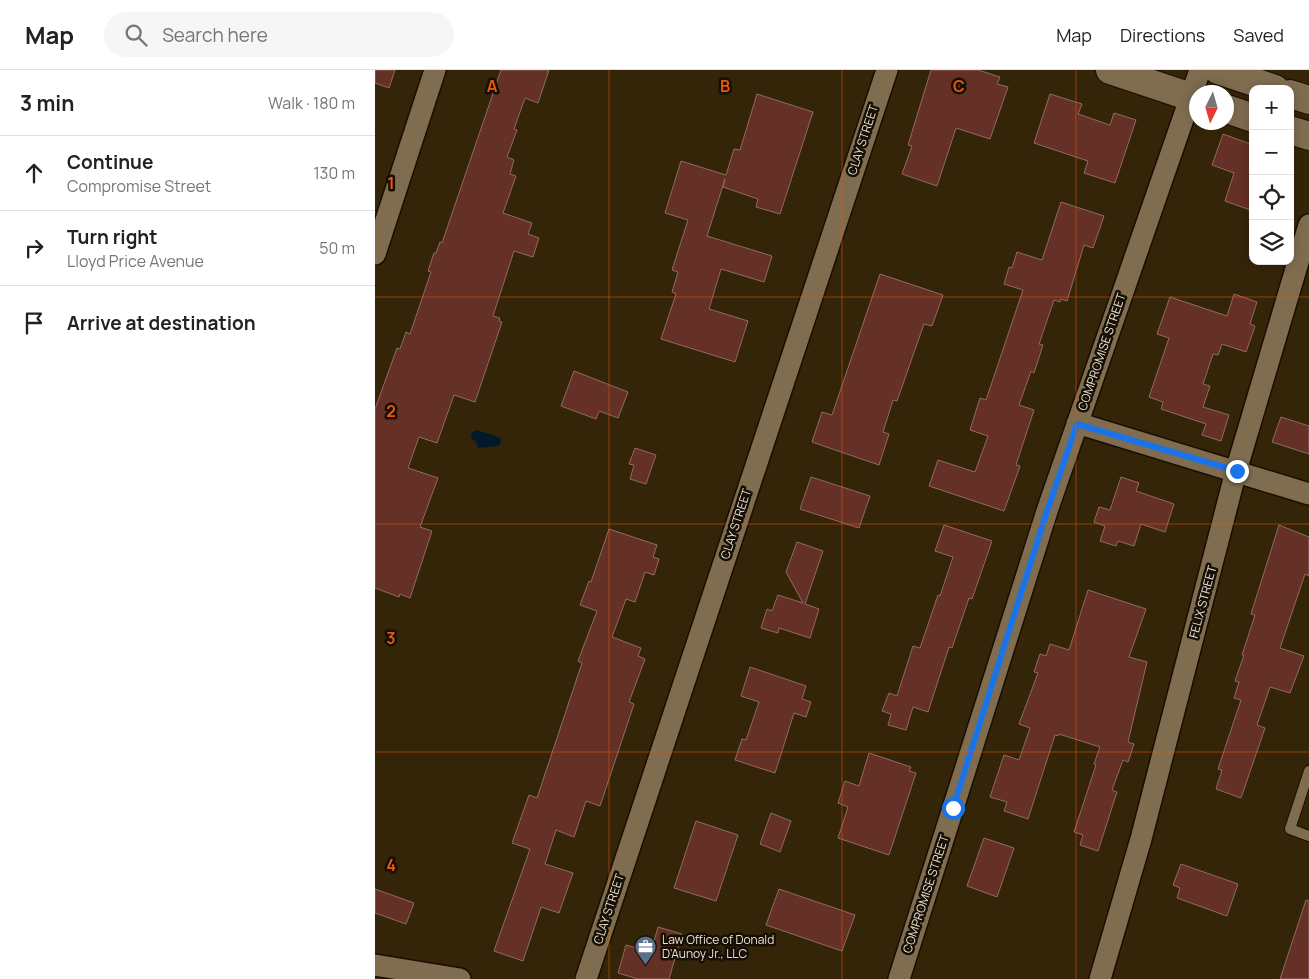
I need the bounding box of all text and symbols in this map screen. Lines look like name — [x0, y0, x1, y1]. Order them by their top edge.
search box — [104, 12, 454, 57]
text: Map — [25, 18, 74, 51]
icon: search — [122, 21, 150, 49]
text: Search here — [162, 22, 268, 48]
text: Map — [1056, 23, 1092, 47]
text: Directions — [1120, 23, 1205, 47]
text: Saved — [1233, 23, 1284, 47]
text: A — [487, 75, 498, 97]
text: B — [720, 75, 730, 97]
text: C — [953, 75, 965, 97]
north arrow — [1189, 85, 1234, 130]
map controls — [1249, 85, 1294, 265]
button: + — [1249, 85, 1294, 130]
text: 3 min — [20, 89, 74, 117]
text: Walk · 180 m — [268, 92, 355, 114]
street label: CLAY STREET — [843, 102, 882, 177]
button: − — [1249, 130, 1294, 175]
text: Continue — [67, 149, 153, 175]
icon: ahead — [20, 159, 48, 187]
text: 130 m — [313, 162, 355, 184]
text: 1 — [387, 172, 395, 194]
text: Compromise Street — [67, 175, 211, 197]
button: locate — [1249, 175, 1294, 220]
button: layers — [1249, 220, 1294, 265]
text: Turn right — [67, 224, 157, 250]
icon: right — [20, 234, 48, 262]
text: 50 m — [319, 237, 355, 259]
text: Lloyd Price Avenue — [67, 250, 204, 272]
street label: COMPROMISE STREET — [1073, 290, 1130, 413]
icon: arrive — [20, 309, 48, 337]
text: Arrive at destination — [67, 310, 256, 336]
text: 2 — [386, 400, 396, 422]
route end — [1226, 460, 1249, 483]
street label: CLAY STREET — [716, 486, 755, 561]
street label: FELIX STREET — [1185, 563, 1221, 640]
text: 3 — [386, 627, 396, 649]
route start — [942, 797, 965, 820]
street label: COMPROMISE STREET — [898, 832, 953, 955]
text: 4 — [386, 854, 396, 876]
street label: CLAY STREET — [589, 871, 628, 946]
place label: Law Office of Donald D'Aunoy Jr., LLC — [662, 931, 774, 962]
office icon: Law Office of Donald D'Aunoy Jr., LLC — [634, 935, 658, 966]

